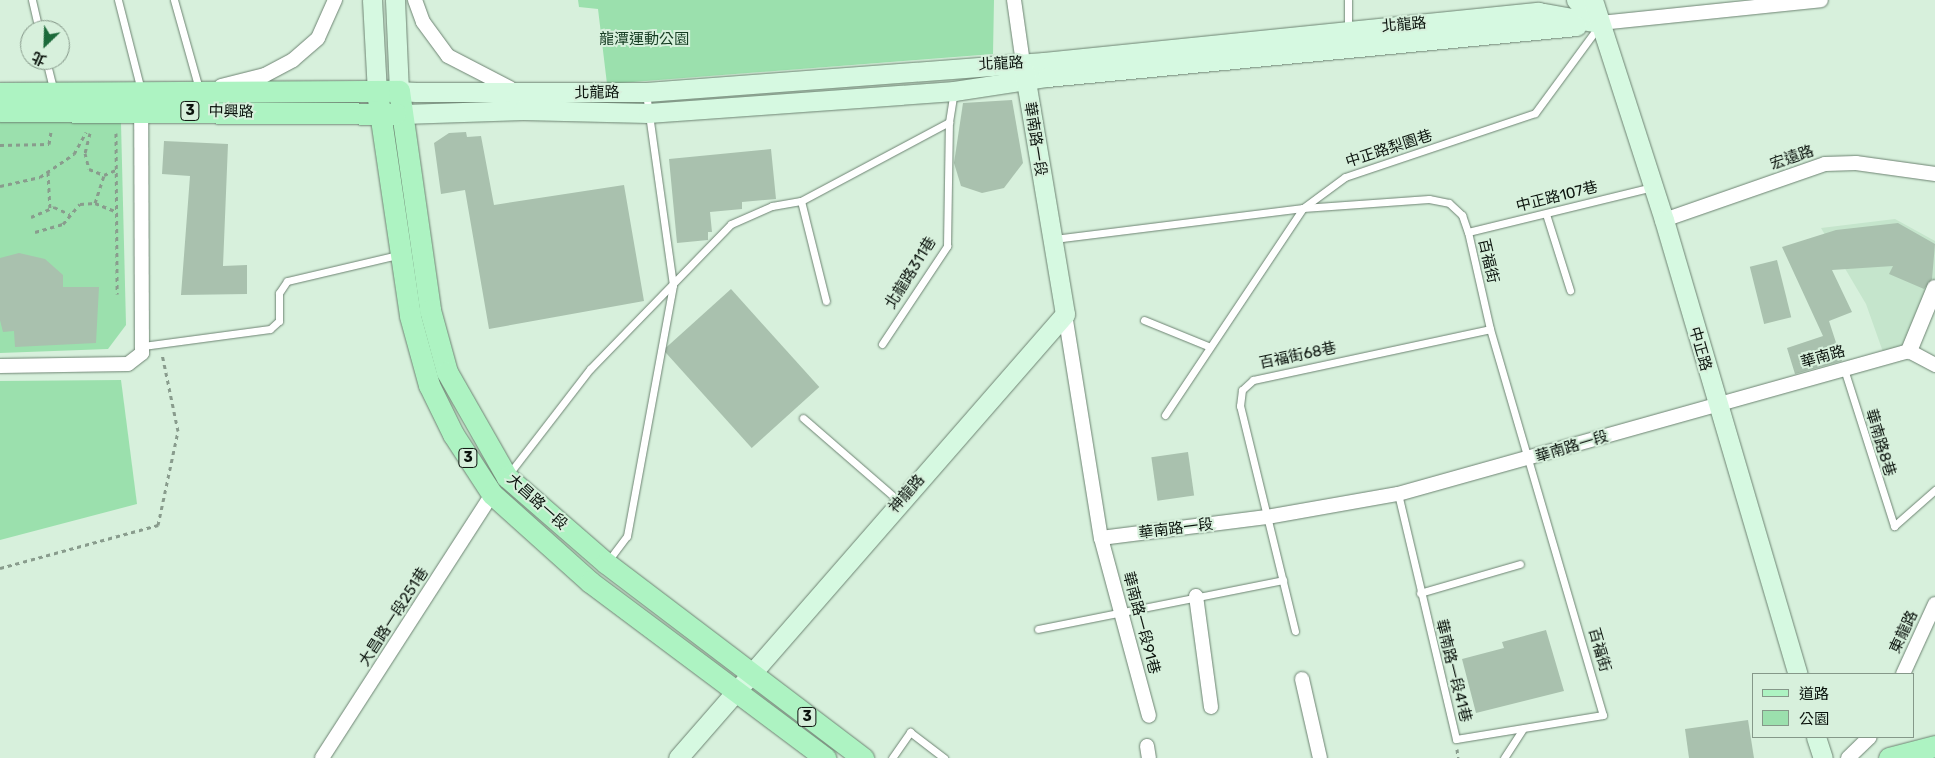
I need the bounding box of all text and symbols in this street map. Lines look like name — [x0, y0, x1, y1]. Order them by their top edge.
street label: 北龍路 — [1381, 14, 1427, 36]
north arrow — [20, 20, 70, 70]
park label: 龍潭運動公園 — [599, 31, 689, 49]
text: 北 — [29, 48, 49, 69]
street label: 北龍路 — [978, 54, 1024, 74]
street label: 北龍路 — [574, 84, 620, 102]
road number: 3 — [180, 100, 200, 122]
street label: 華南路一段 — [1020, 101, 1050, 177]
street label: 中興路 — [208, 103, 254, 121]
street label: 中正路梨園巷 — [1343, 127, 1435, 171]
street label: 宏遠路 — [1768, 142, 1816, 174]
street label: 中正路107巷 — [1514, 178, 1600, 216]
street label: 北龍路311巷 — [882, 234, 940, 312]
street label: 百福街 — [1474, 237, 1502, 285]
street label: 中正路 — [1685, 325, 1715, 373]
street label: 百福街68巷 — [1258, 339, 1338, 373]
street label: 華南路 — [1799, 342, 1847, 372]
street label: 華南路8巷 — [1861, 407, 1899, 479]
street label: 華南路一段 — [1534, 427, 1610, 467]
road number: 3 — [458, 446, 478, 469]
street label: 大昌路一段 — [503, 470, 571, 534]
street label: 神龍路 — [885, 471, 929, 517]
street label: 華南路一段 — [1138, 515, 1214, 543]
street label: 大昌路一段251巷 — [355, 564, 433, 670]
street label: 華南路一段91巷 — [1119, 570, 1163, 676]
street label: 東龍路 — [1886, 608, 1922, 656]
street label: 華南路一段41巷 — [1432, 618, 1474, 724]
street label: 百福街 — [1584, 626, 1614, 674]
legend — [1752, 673, 1915, 738]
text: 道路 — [1799, 685, 1829, 703]
road number: 3 — [797, 706, 817, 729]
text: 公園 — [1799, 710, 1829, 728]

